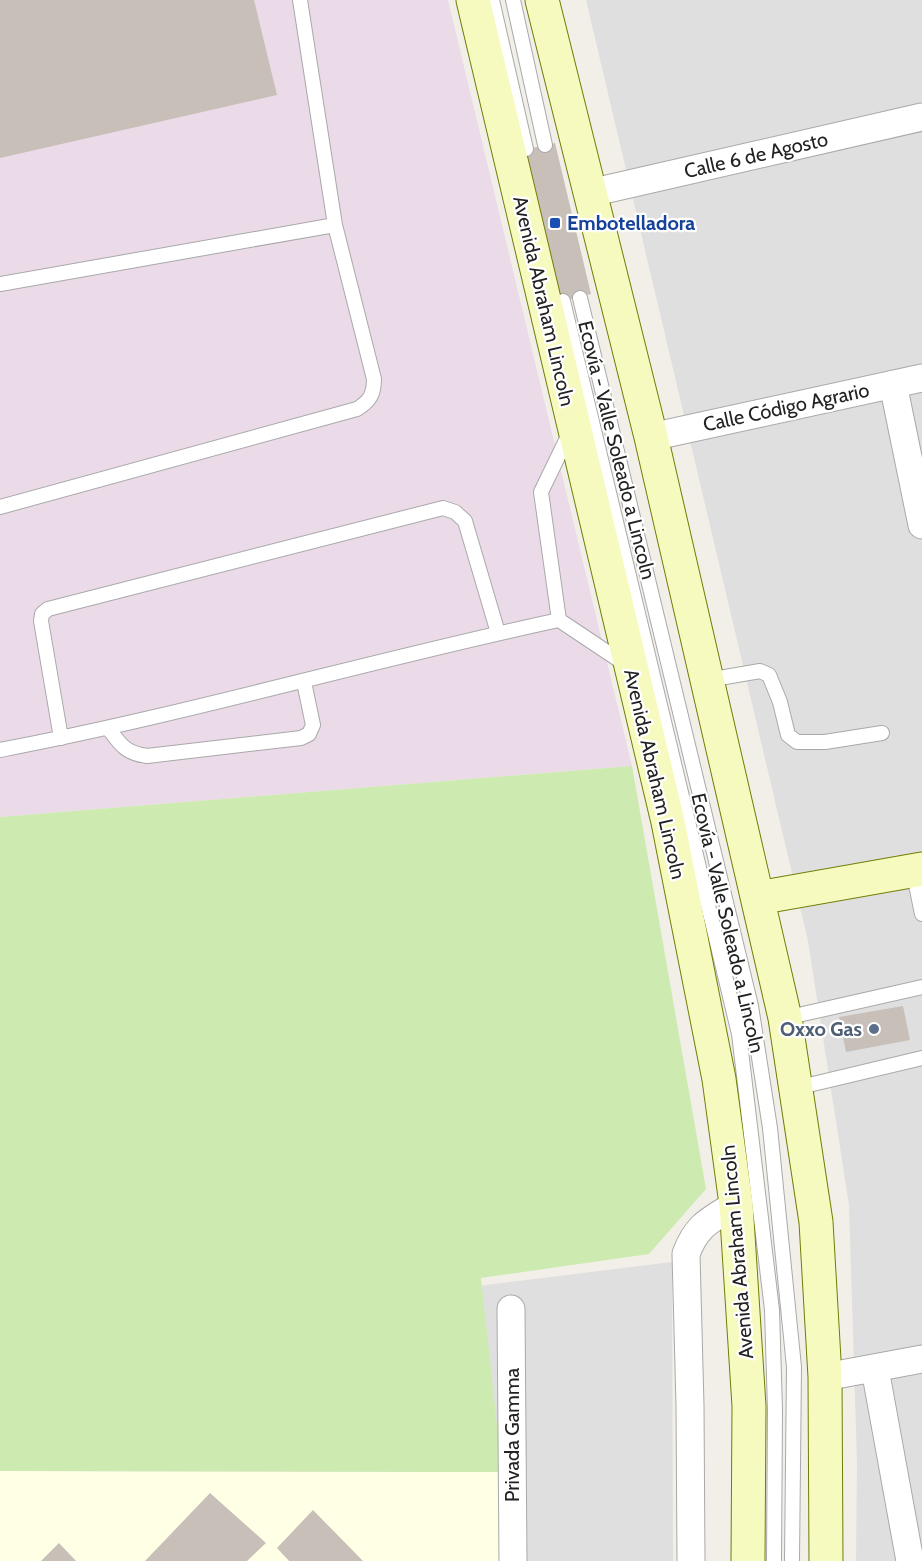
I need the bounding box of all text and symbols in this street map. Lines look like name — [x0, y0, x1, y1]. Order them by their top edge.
street label: Calle 6 de Agosto — [682, 127, 830, 183]
street label: Avenida Abraham Lincoln — [508, 194, 580, 408]
place label: Embotelladora — [567, 211, 695, 235]
marker: Embotelladora — [548, 216, 562, 230]
street label: Ecovía - Valle Soleado a Lincoln — [573, 318, 661, 582]
street label: Calle Código Agrario — [701, 378, 871, 436]
street label: Avenida Abraham Lincoln — [619, 667, 691, 881]
street label: Ecovía - Valle Soleado a Lincoln — [686, 791, 770, 1055]
place label: Oxxo Gas — [780, 1017, 862, 1041]
marker: Oxxo Gas — [867, 1022, 881, 1036]
street label: Avenida Abraham Lincoln — [716, 1144, 758, 1360]
street label: Privada Gamma — [500, 1368, 524, 1502]

